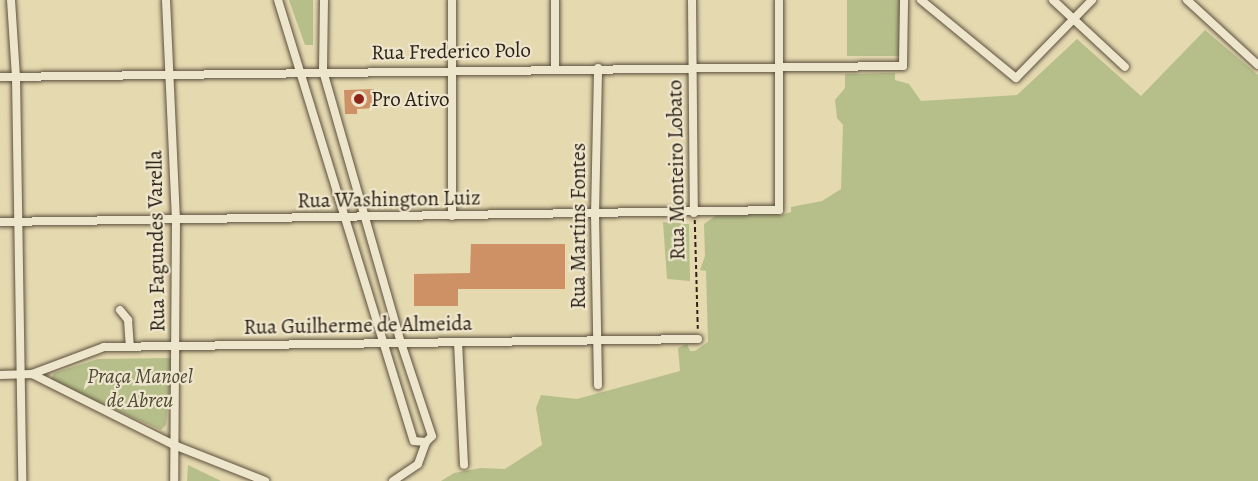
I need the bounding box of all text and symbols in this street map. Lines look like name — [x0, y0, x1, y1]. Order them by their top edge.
street label: Rua Frederico Polo — [371, 37, 531, 65]
street label: Rua Monteiro Lobato — [662, 80, 690, 260]
place label: Pro Ativo — [371, 86, 449, 112]
marker: Pro Ativo — [352, 92, 366, 106]
street label: Rua Martins Fontes — [565, 143, 591, 309]
street label: Rua Fagundes Varella — [142, 150, 170, 332]
street label: Rua Washington Luiz — [297, 185, 481, 213]
street label: Rua Guilherme de Almeida — [243, 310, 473, 340]
park label: Praça Manoel de Abreu — [87, 363, 193, 413]

